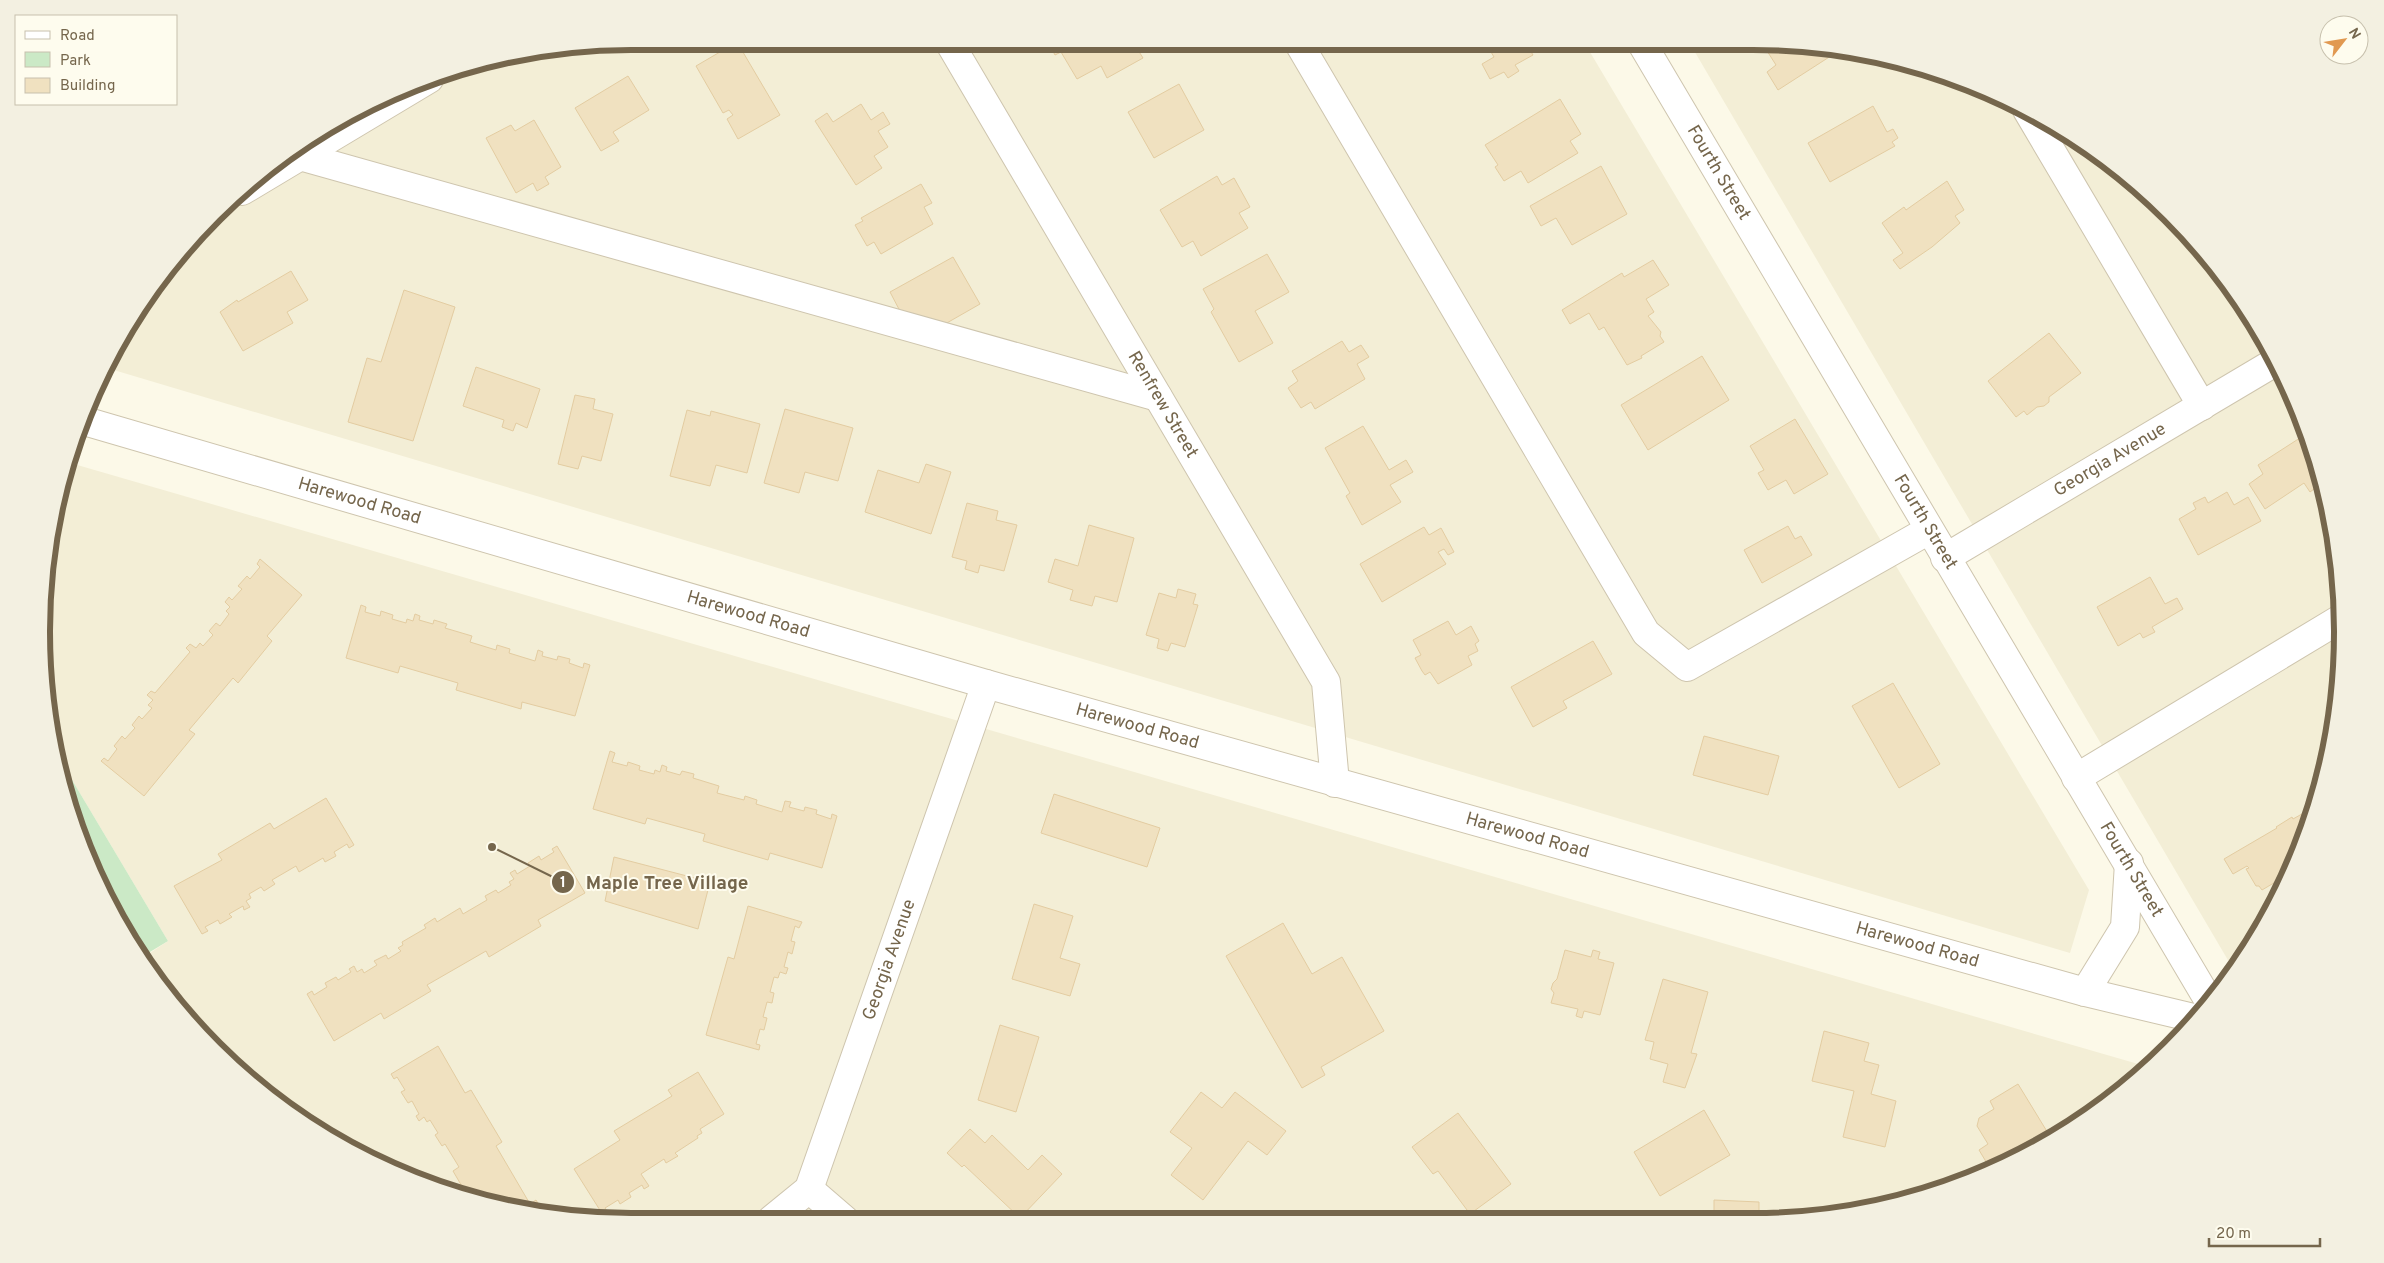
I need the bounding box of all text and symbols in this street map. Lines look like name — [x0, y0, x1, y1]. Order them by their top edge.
legend — [15, 15, 178, 105]
north arrow — [2319, 15, 2369, 65]
text: N — [2344, 25, 2364, 43]
text: Road — [60, 27, 95, 46]
text: Park — [60, 52, 91, 71]
text: Building — [60, 77, 115, 96]
street label: Fourth Street — [1681, 121, 1756, 225]
street label: Renfrew Street — [1122, 347, 1203, 462]
street label: Georgia Avenue — [2050, 418, 2170, 502]
street label: Fourth Street — [1888, 470, 1962, 574]
street label: Harewood Road — [295, 472, 424, 530]
street label: Harewood Road — [684, 586, 813, 643]
street label: Harewood Road — [1073, 698, 1202, 755]
street label: Harewood Road — [1463, 807, 1592, 864]
street label: Fourth Street — [2094, 818, 2168, 921]
callout: Maple Tree Village — [550, 865, 758, 899]
text: Maple Tree Village — [586, 872, 748, 896]
text: 1 — [560, 874, 566, 893]
street label: Georgia Avenue — [858, 896, 921, 1023]
street label: Harewood Road — [1853, 917, 1982, 973]
scale bar — [2209, 1216, 2320, 1248]
text: 20 m — [2216, 1225, 2251, 1244]

